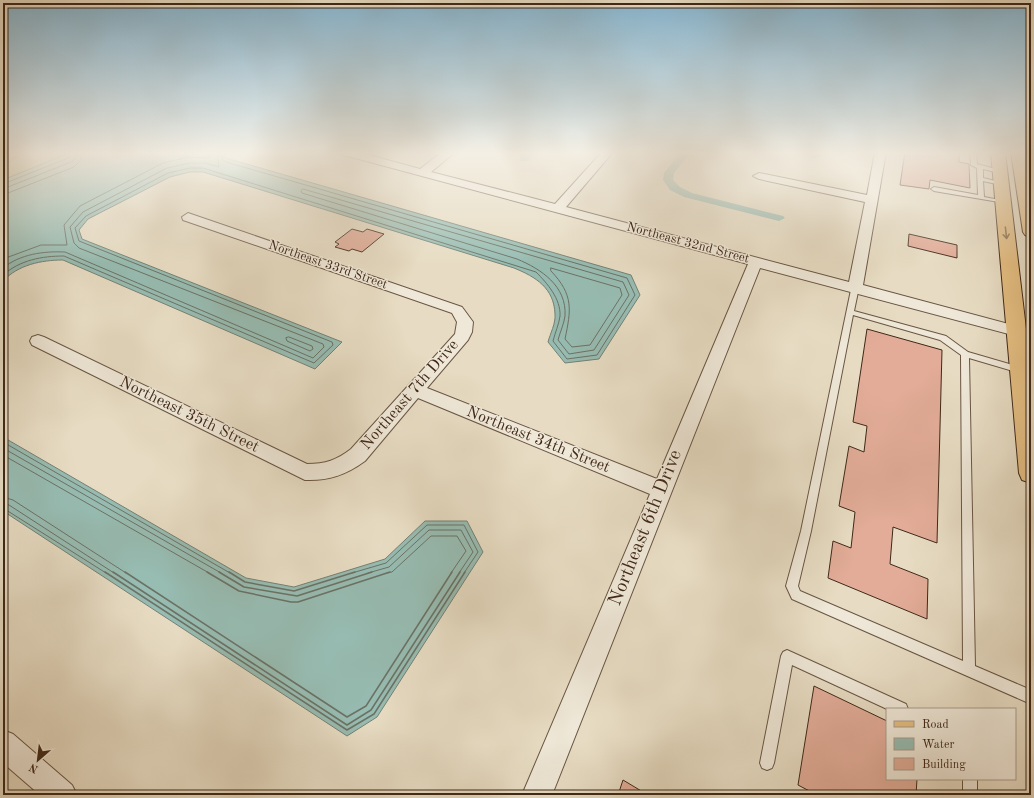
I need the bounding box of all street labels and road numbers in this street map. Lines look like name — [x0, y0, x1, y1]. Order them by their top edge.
street label: Northeast 32nd Street — [625, 220, 751, 266]
street label: Northeast 33rd Street — [267, 239, 390, 292]
street label: Northeast 7th Drive — [358, 337, 462, 453]
street label: Northeast 35th Street — [117, 374, 262, 456]
street label: Northeast 34th Street — [464, 404, 612, 476]
street label: Northeast 6th Drive — [606, 447, 686, 609]

